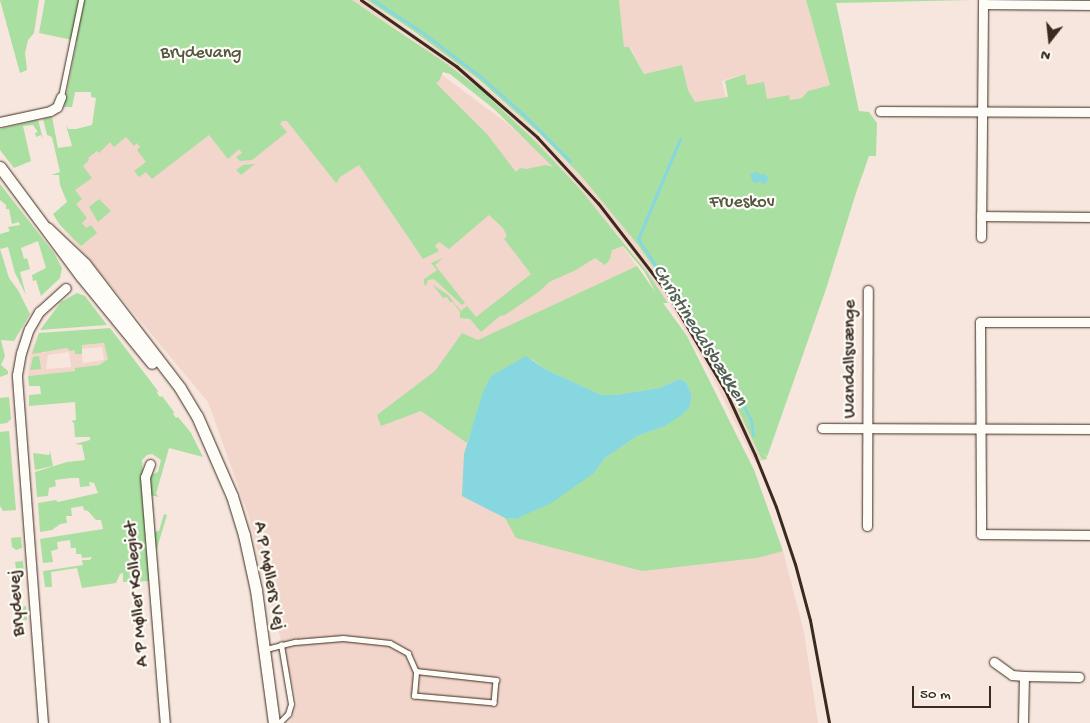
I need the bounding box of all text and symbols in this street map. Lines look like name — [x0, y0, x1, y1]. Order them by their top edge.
north arrow — [1025, 15, 1075, 65]
park label: Brydevang — [161, 43, 241, 65]
text: N — [1039, 45, 1052, 64]
park label: Frueskov — [709, 192, 775, 214]
water label: Christinedalsbækken — [646, 261, 752, 411]
street label: Wandallsvænge — [840, 300, 862, 418]
street label: A P Møller Kollegiet — [121, 520, 155, 668]
street label: A P Møllers Vej — [247, 520, 289, 632]
street label: Brydevej — [5, 569, 31, 637]
scale bar — [915, 676, 994, 708]
text: 50 m — [920, 686, 951, 704]

